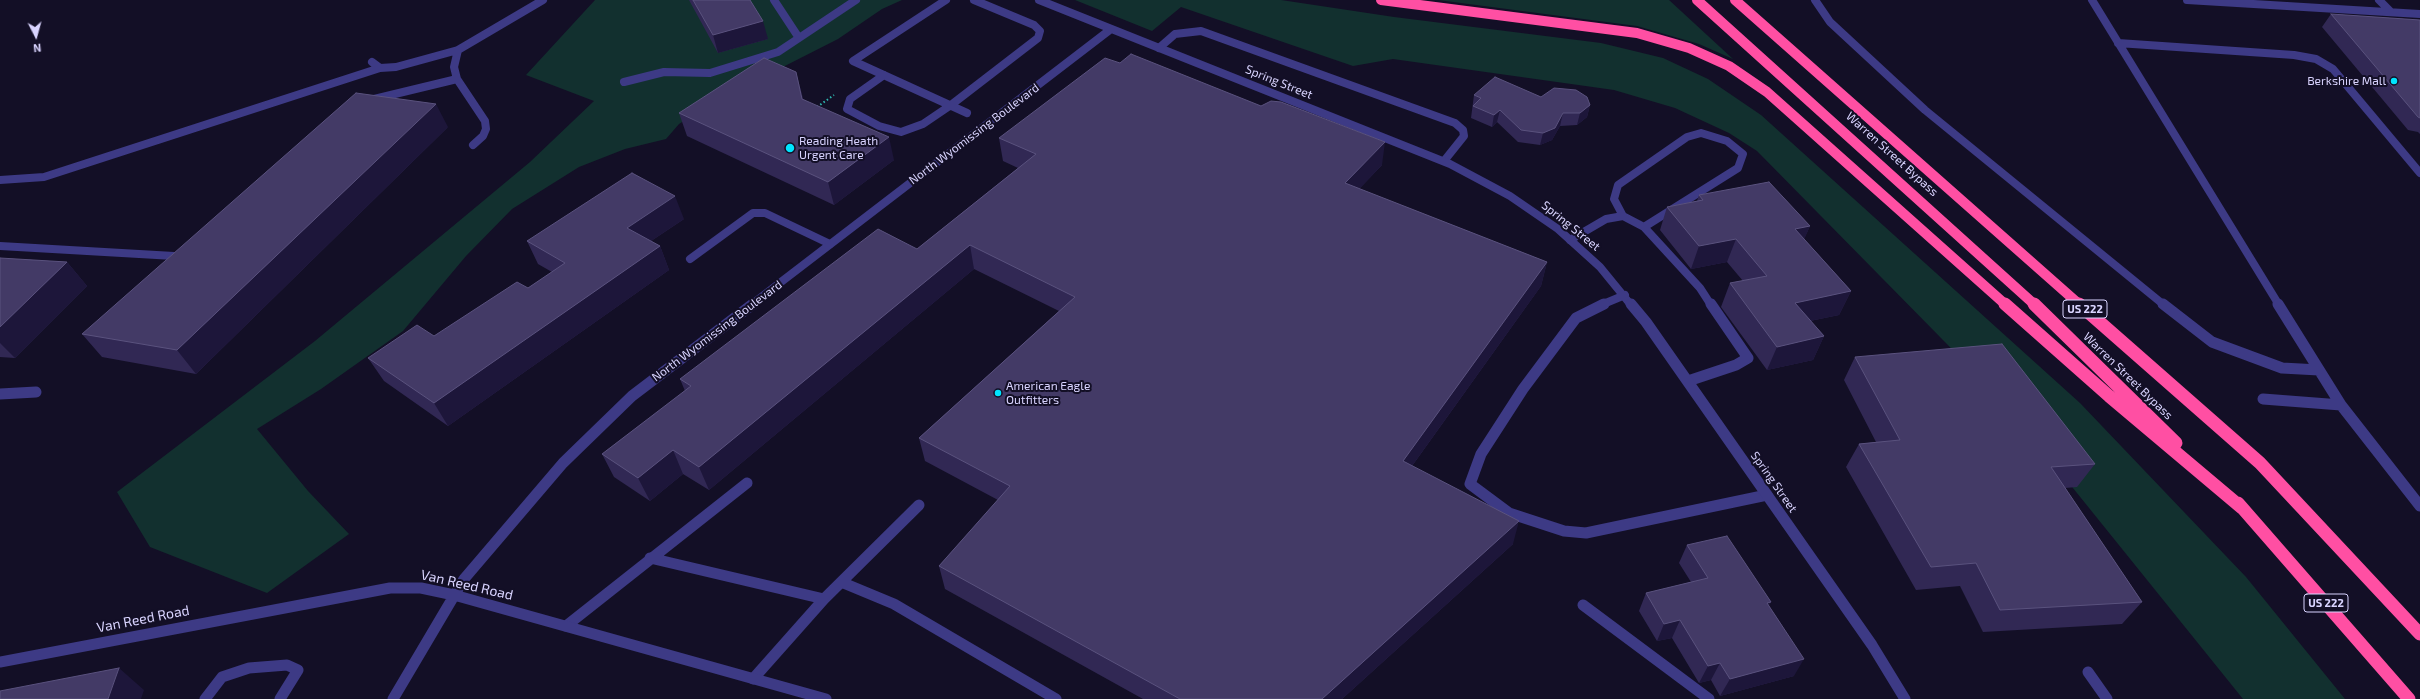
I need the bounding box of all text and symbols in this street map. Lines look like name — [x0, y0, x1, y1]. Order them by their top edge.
north arrow — [16, 16, 56, 56]
text: N — [33, 42, 42, 55]
street label: Spring Street — [1243, 62, 1315, 102]
place label: Berkshire Mall — [2307, 74, 2386, 88]
marker: Berkshire Mall — [2389, 76, 2399, 86]
street label: North Wyomissing Boulevard — [906, 80, 1042, 188]
street label: Warren Street Bypass — [1843, 109, 1941, 199]
place label: Reading Heath Urgent Care — [799, 134, 878, 162]
marker: Reading Heath Urgent Care — [784, 142, 796, 154]
street label: Spring Street — [1539, 198, 1603, 254]
street label: North Wyomissing Boulevard — [649, 277, 785, 385]
road number: US 222 — [2063, 300, 2107, 318]
street label: Warren Street Bypass — [2080, 330, 2176, 422]
place label: American Eagle Outfitters — [1006, 379, 1090, 407]
marker: American Eagle Outfitters — [993, 388, 1003, 398]
street label: Spring Street — [1748, 449, 1800, 515]
street label: Van Reed Road — [419, 566, 515, 604]
road number: US 222 — [2304, 594, 2348, 612]
street label: Van Reed Road — [95, 602, 191, 636]

